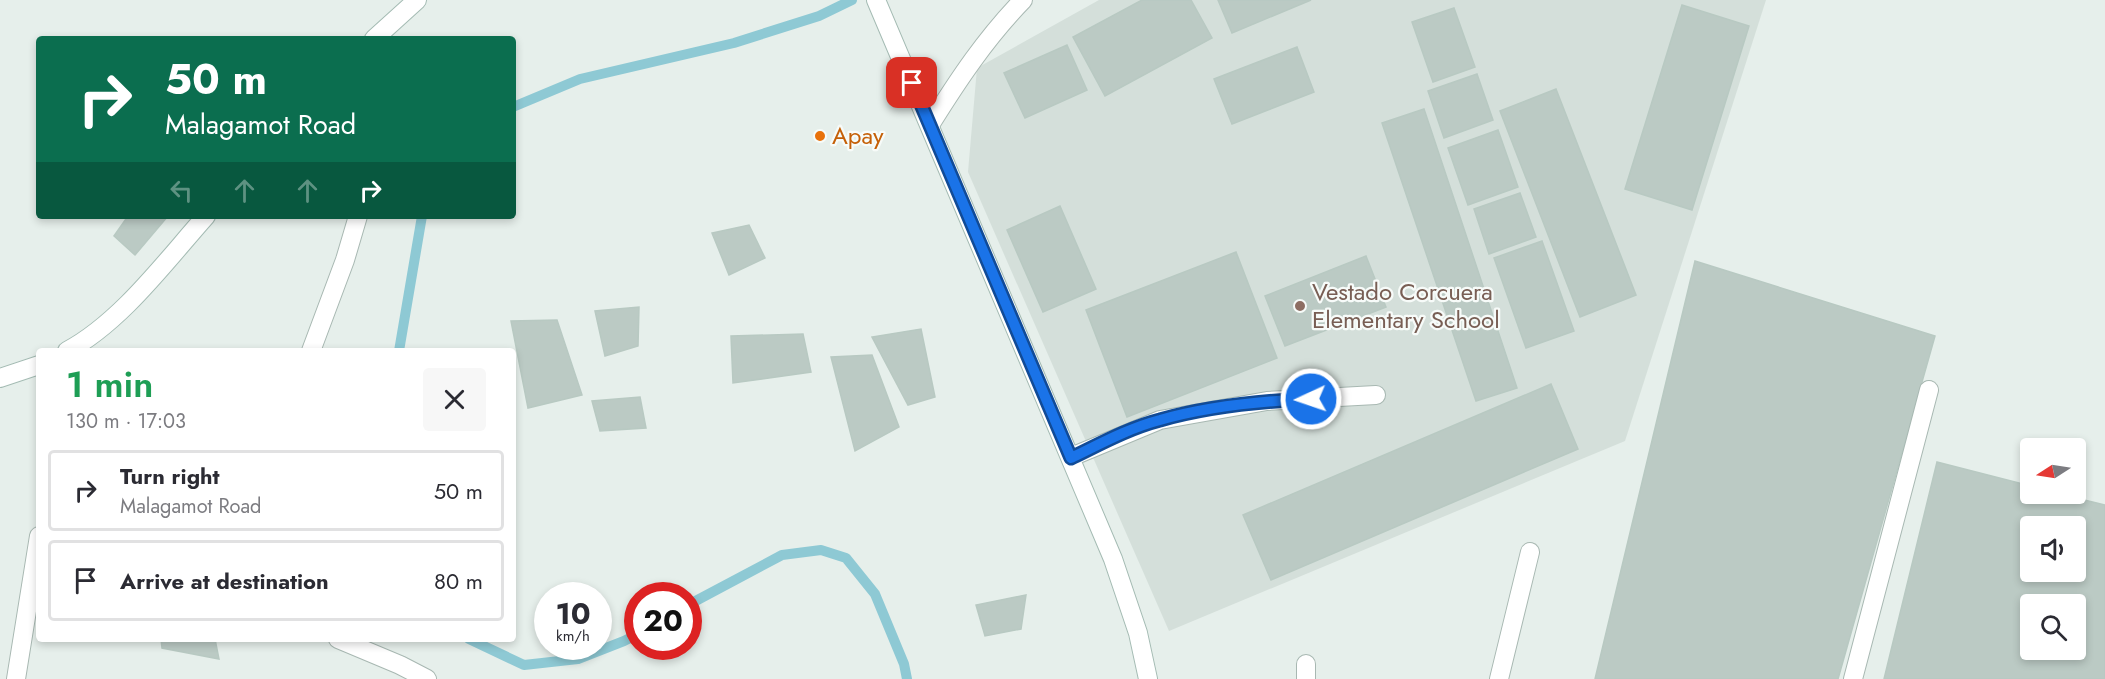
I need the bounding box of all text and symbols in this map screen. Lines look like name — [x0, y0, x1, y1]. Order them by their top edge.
text: 50 m — [165, 49, 267, 110]
pin — [886, 57, 937, 108]
icon: right — [66, 60, 144, 138]
icon: arrive — [895, 66, 928, 99]
text: Malagamot Road — [165, 105, 356, 144]
place label: Apay — [832, 118, 884, 153]
marker: Apay — [813, 129, 827, 143]
icon: left — [165, 174, 198, 207]
icon: ahead — [228, 174, 261, 207]
icon: ahead — [291, 174, 324, 207]
icon: right — [354, 174, 387, 207]
place label: Vestado Corcuera Elementary School — [1312, 274, 1500, 337]
marker: Vestado Corcuera Elementary School — [1293, 299, 1307, 313]
text: 1 min — [66, 358, 153, 410]
position arrow — [1279, 367, 1343, 431]
button: close — [423, 368, 486, 431]
text: 130 m · 17:03 — [66, 407, 186, 436]
north arrow — [2020, 438, 2086, 504]
map controls — [2020, 438, 2086, 660]
text: Turn right — [120, 460, 220, 492]
icon: right — [69, 474, 102, 507]
text: 50 m — [434, 475, 483, 507]
text: Malagamot Road — [120, 492, 262, 521]
button: sound — [2020, 516, 2086, 582]
icon: arrive — [69, 564, 102, 597]
text: Arrive at destination — [120, 565, 329, 597]
text: 80 m — [434, 565, 483, 597]
speed limit sign: 20 — [624, 582, 702, 660]
text: 10 — [555, 592, 591, 635]
button: search — [2020, 594, 2086, 660]
text: km/h — [556, 625, 590, 647]

